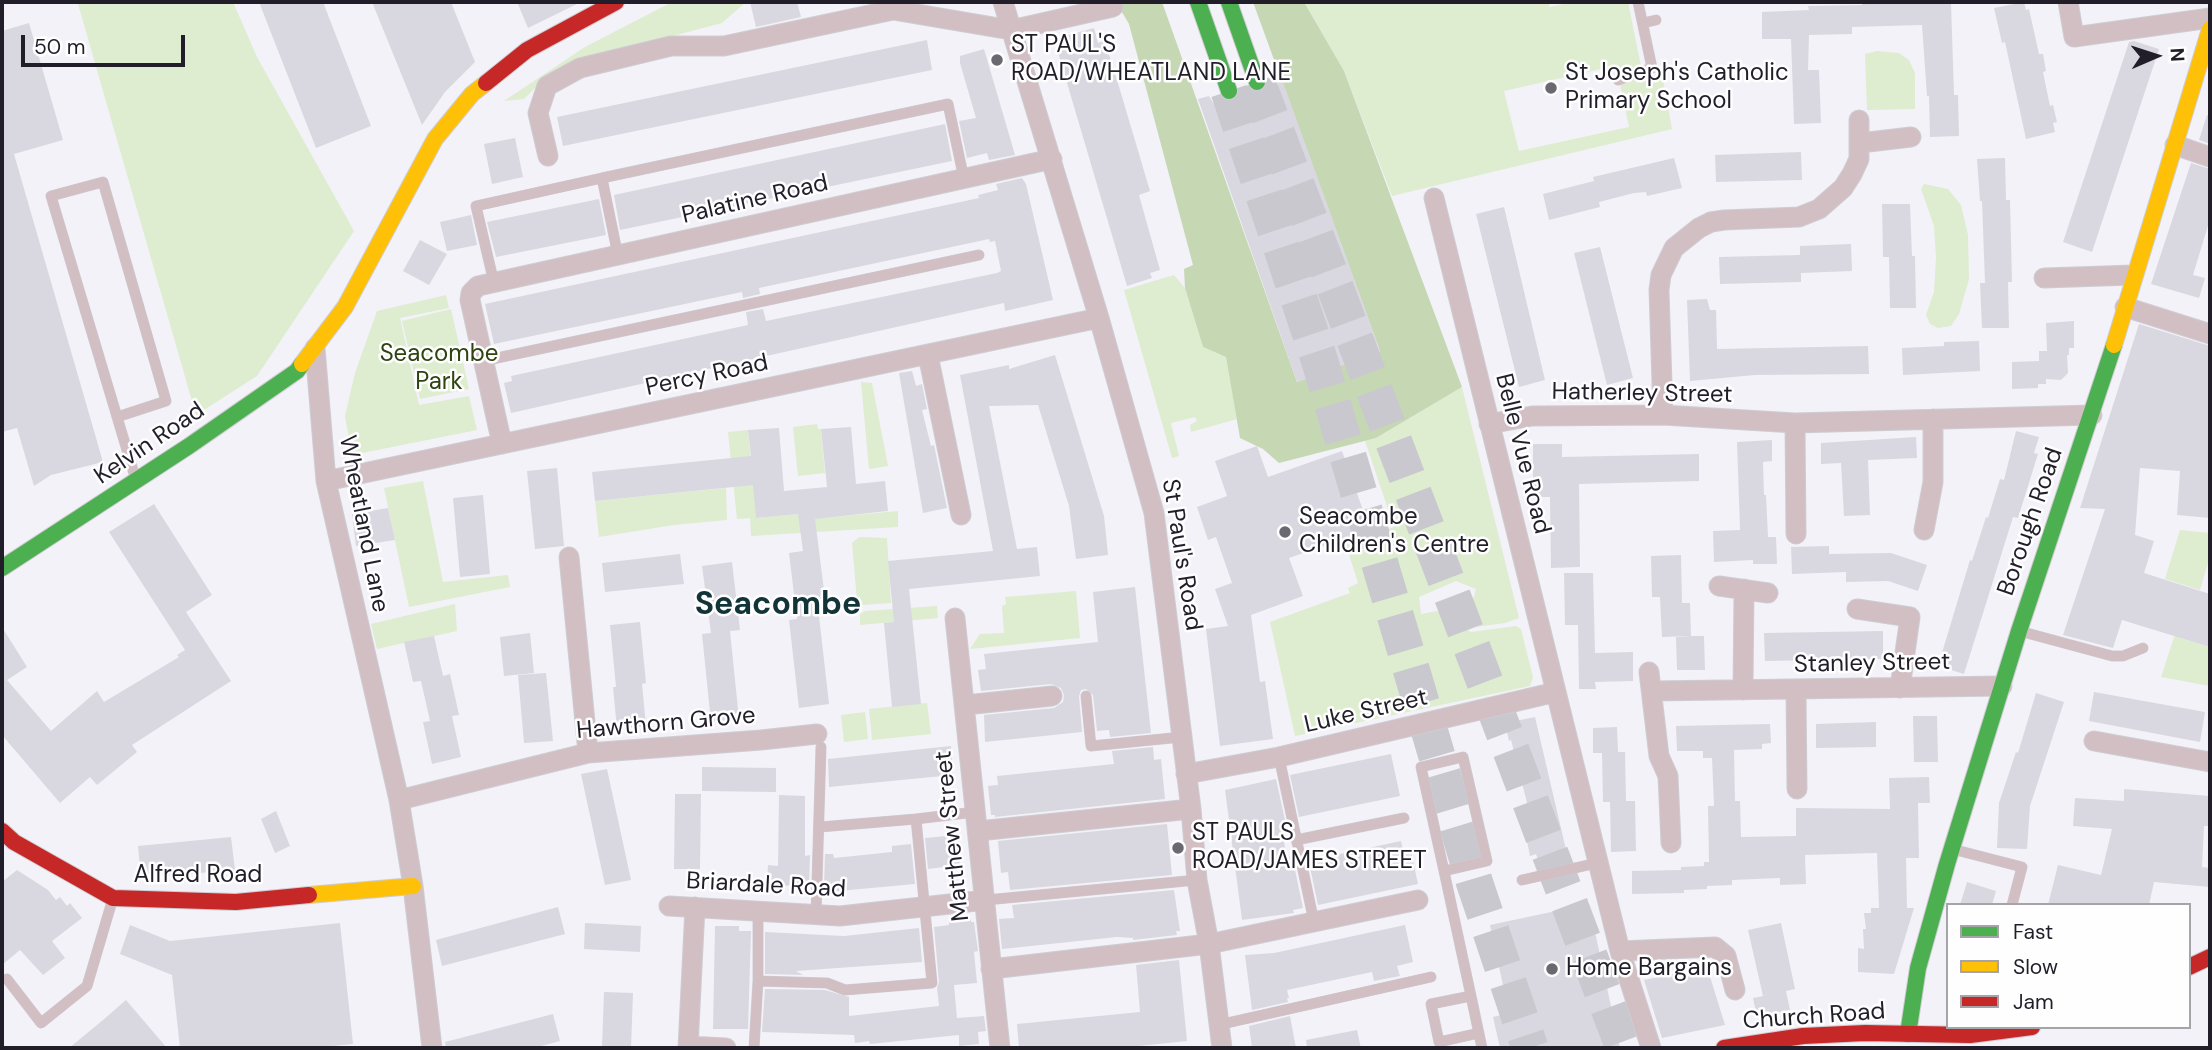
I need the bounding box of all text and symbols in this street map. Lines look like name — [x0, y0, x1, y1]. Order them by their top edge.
scale bar — [24, 21, 189, 65]
north arrow — [2121, 21, 2191, 91]
place label: ST PAUL'S ROAD/WHEATLAND LANE — [1011, 32, 1291, 88]
text: 50 m — [34, 33, 85, 61]
text: N — [2165, 47, 2190, 62]
marker: ST PAUL'S ROAD/WHEATLAND LANE — [989, 52, 1005, 68]
place label: St Joseph's Catholic Primary School — [1565, 60, 1789, 116]
marker: St Joseph's Catholic Primary School — [1543, 80, 1559, 96]
street label: Palatine Road — [679, 169, 831, 231]
park label: Seacombe Park — [380, 341, 498, 397]
street label: Percy Road — [643, 349, 771, 403]
street label: Belle Vue Road — [1488, 371, 1556, 537]
street label: Hatherley Street — [1551, 378, 1733, 410]
street label: Kelvin Road — [89, 397, 211, 491]
street label: Wheatland Lane — [332, 433, 394, 615]
street label: Borough Road — [1992, 444, 2070, 600]
street label: St Paul's Road — [1155, 477, 1207, 633]
place label: Seacombe Children's Centre — [1299, 504, 1489, 560]
marker: Seacombe Children's Centre — [1277, 524, 1293, 540]
district label: Seacombe — [695, 587, 861, 625]
street label: Stanley Street — [1794, 648, 1950, 680]
street label: Luke Street — [1302, 684, 1430, 740]
street label: Hawthorn Grove — [575, 702, 757, 746]
street label: Matthew Street — [930, 749, 976, 923]
place label: ST PAULS ROAD/JAMES STREET — [1192, 820, 1427, 876]
marker: ST PAULS ROAD/JAMES STREET — [1170, 840, 1186, 856]
street label: Alfred Road — [134, 862, 262, 890]
street label: Briardale Road — [685, 867, 847, 905]
legend — [1946, 903, 2191, 1029]
text: Fast — [2013, 918, 2053, 946]
text: Slow — [2013, 953, 2058, 981]
place label: Home Bargains — [1566, 955, 1732, 983]
marker: Home Bargains — [1544, 961, 1560, 977]
text: Jam — [2013, 988, 2054, 1016]
street label: Church Road — [1742, 998, 1886, 1036]

